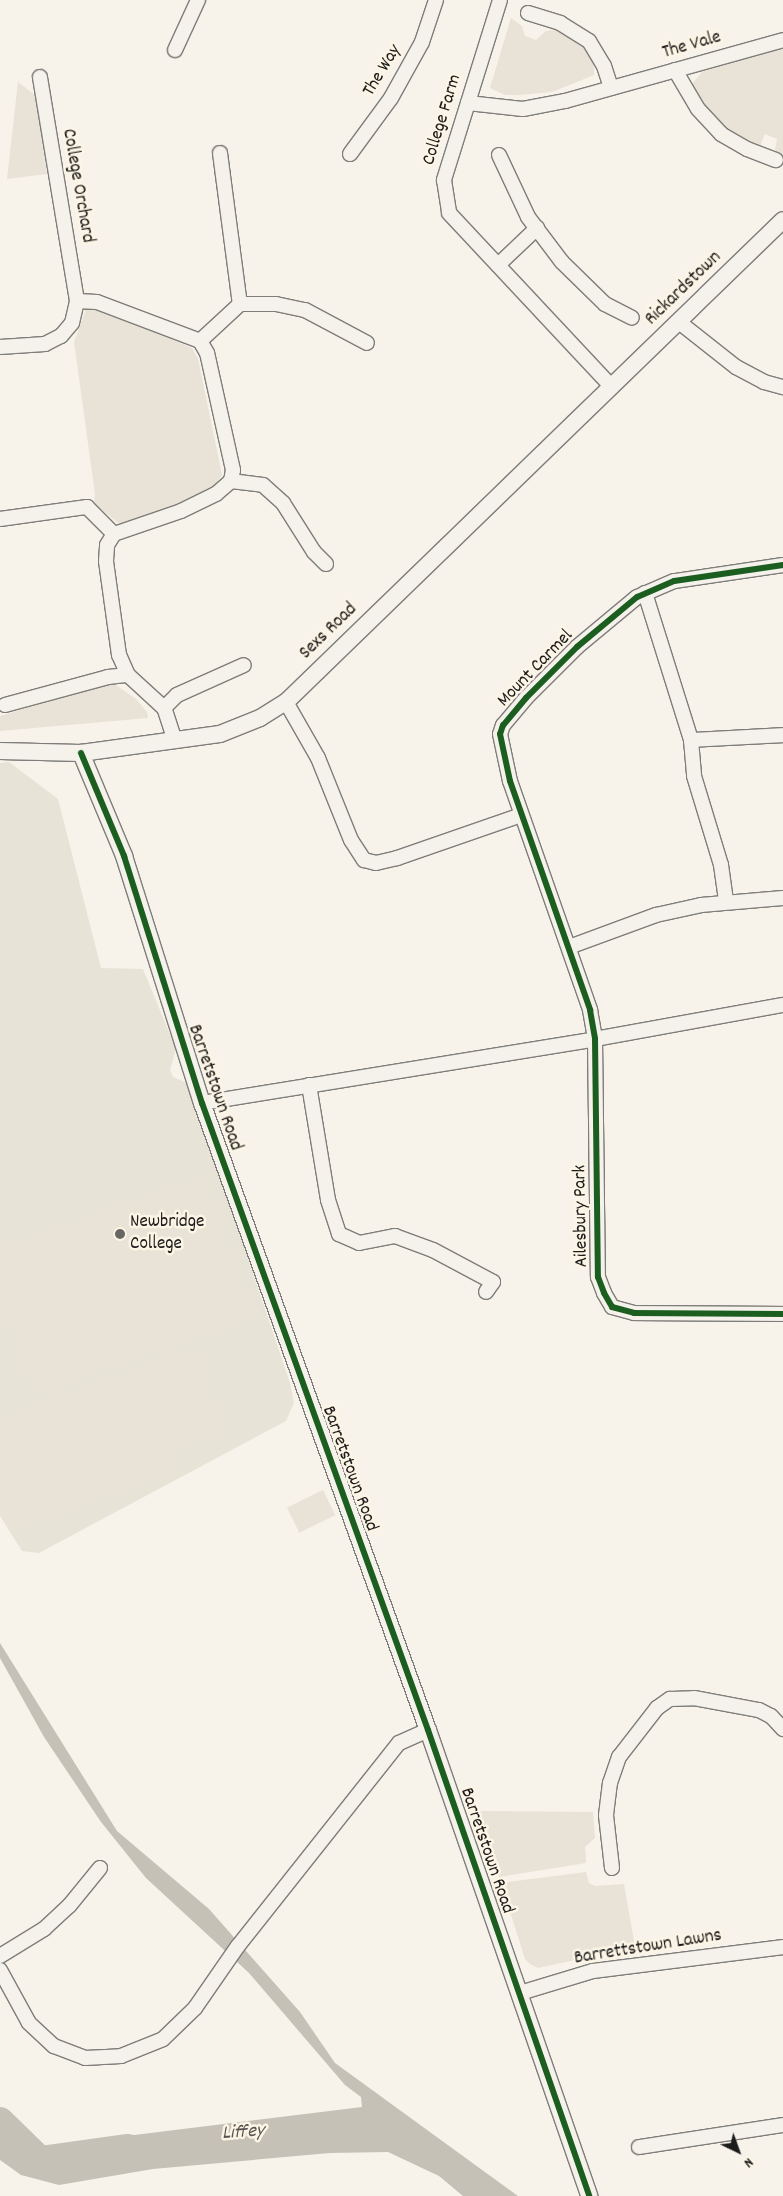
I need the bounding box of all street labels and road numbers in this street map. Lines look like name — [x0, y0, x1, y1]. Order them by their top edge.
street label: The Vale — [660, 27, 724, 65]
street label: The Way — [359, 41, 407, 101]
street label: College Farm — [418, 72, 468, 168]
street label: College Orchard — [56, 127, 98, 245]
street label: Rickardstown — [641, 247, 727, 331]
street label: Sexs Road — [295, 599, 363, 665]
street label: Mount Carmel — [493, 625, 579, 713]
street label: Barretstown Road — [182, 1022, 246, 1154]
street label: Ailesbury Park — [570, 1164, 594, 1268]
street label: Barretstown Road — [316, 1403, 382, 1535]
street label: Barretstown Road — [454, 1785, 518, 1917]
street label: Barrettstown Lawns — [573, 1925, 723, 1971]

